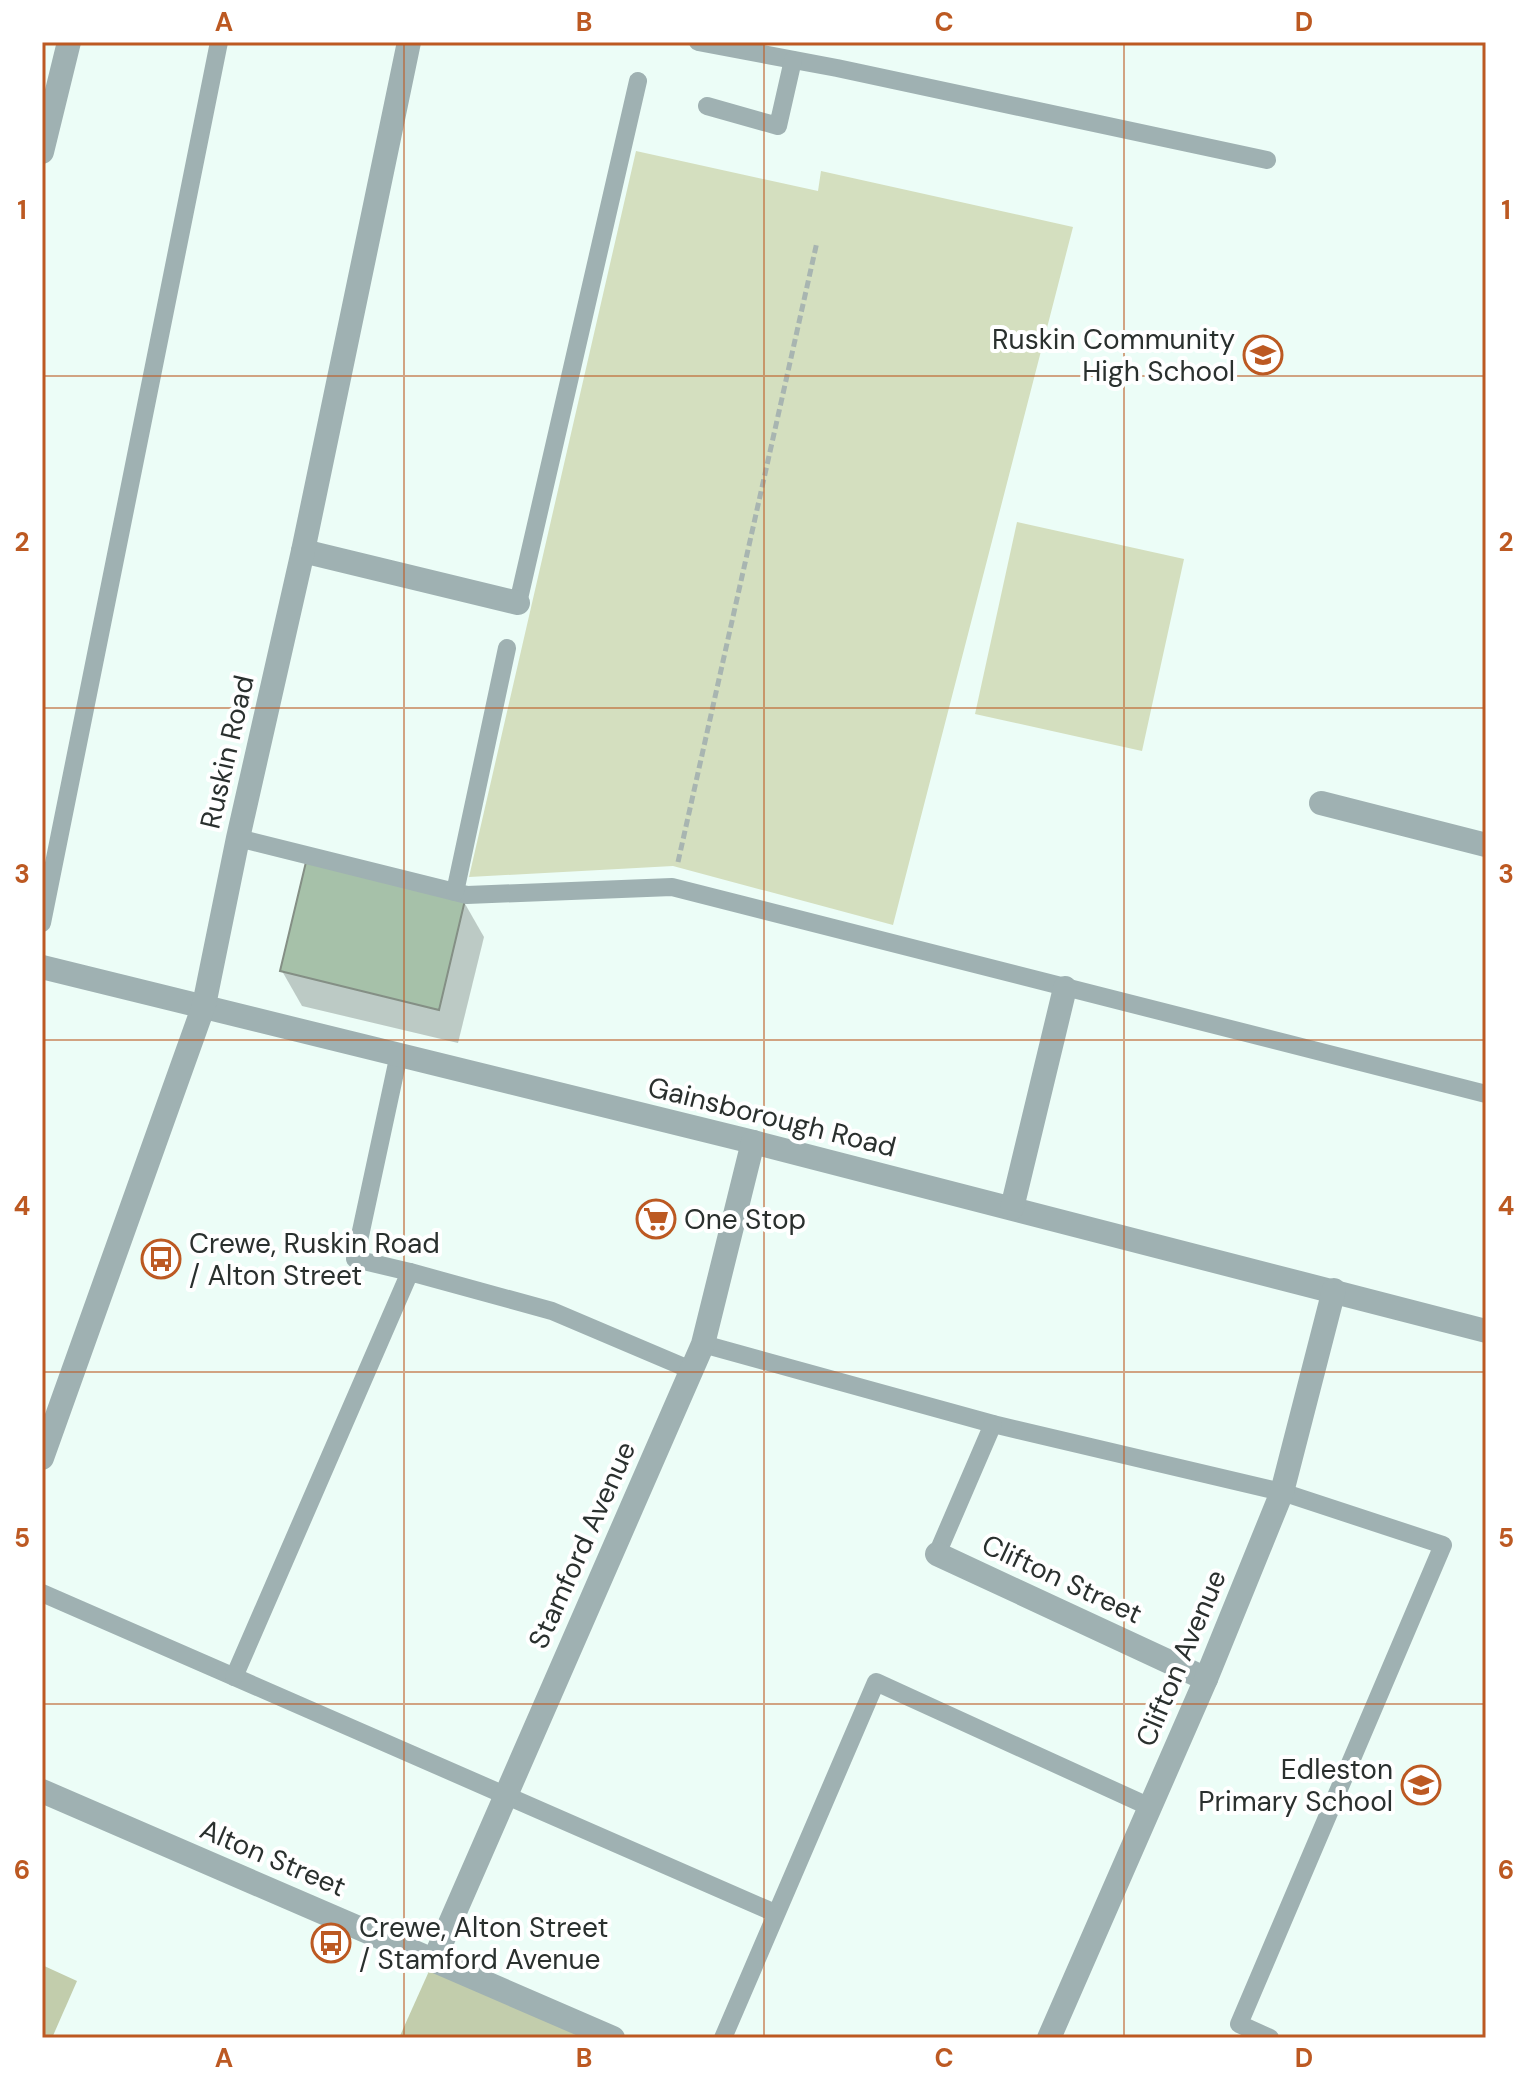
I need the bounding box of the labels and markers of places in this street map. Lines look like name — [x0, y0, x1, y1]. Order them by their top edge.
place label: Ruskin Community High School — [992, 321, 1235, 390]
school or university icon: Ruskin Community High School — [1242, 334, 1284, 376]
supermarket icon: One Stop — [635, 1198, 677, 1240]
place label: One Stop — [684, 1201, 806, 1238]
place label: Crewe, Ruskin Road / Alton Street — [189, 1225, 440, 1294]
bus stop icon: Crewe, Ruskin Road / Alton Street — [140, 1238, 182, 1280]
place label: Edleston Primary School — [1198, 1751, 1393, 1820]
school or university icon: Edleston Primary School — [1400, 1764, 1442, 1806]
place label: Crewe, Alton Street / Stamford Avenue — [359, 1909, 608, 1978]
bus stop icon: Crewe, Alton Street / Stamford Avenue — [310, 1922, 352, 1964]

